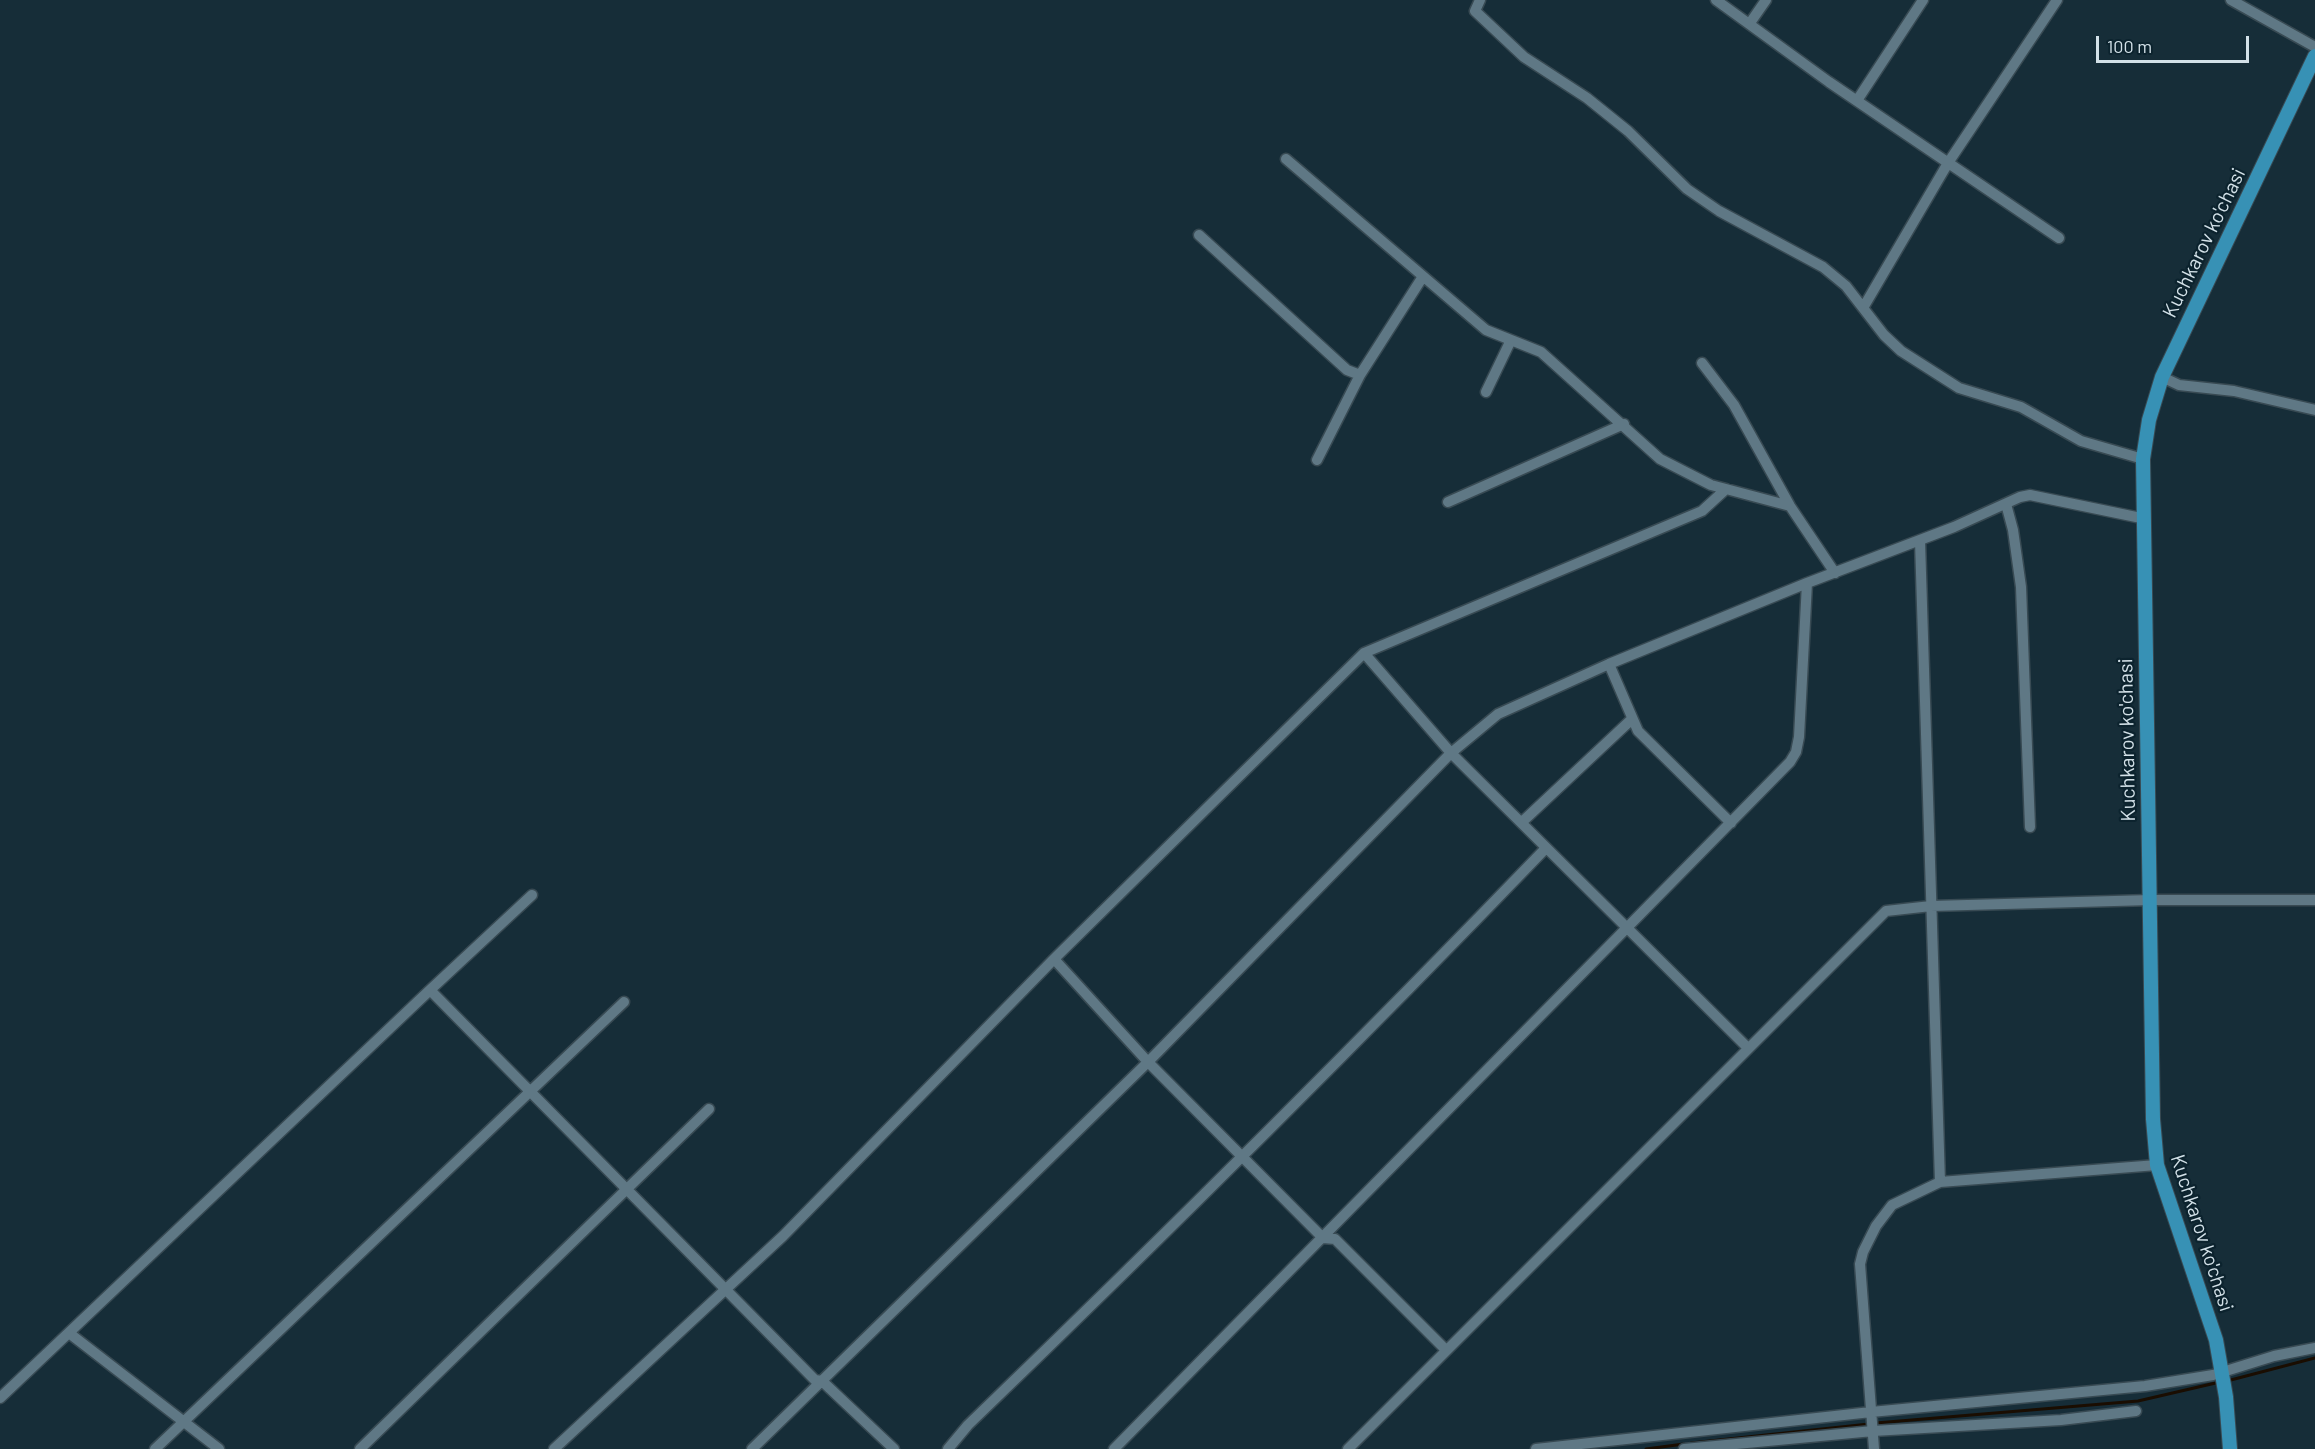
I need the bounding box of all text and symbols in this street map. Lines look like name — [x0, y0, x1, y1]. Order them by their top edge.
scale bar — [2099, 24, 2252, 62]
text: 100 m — [2107, 35, 2152, 57]
street label: Kuchkarov ko'chasi — [2157, 164, 2251, 322]
street label: Kuchkarov ko'chasi — [2114, 658, 2140, 822]
street label: Kuchkarov ko'chasi — [2165, 1152, 2239, 1314]

